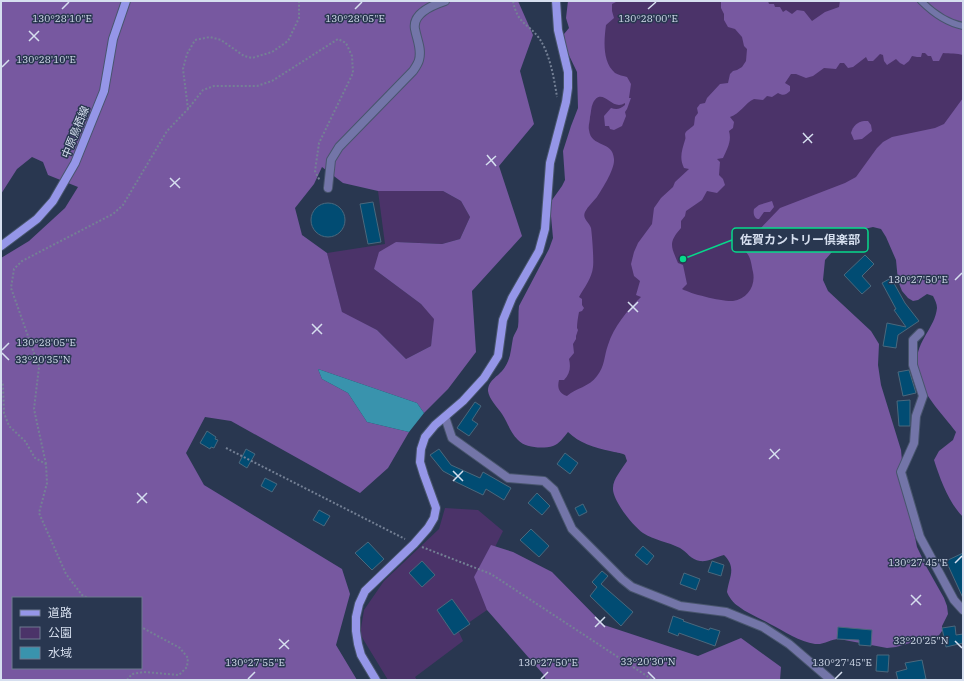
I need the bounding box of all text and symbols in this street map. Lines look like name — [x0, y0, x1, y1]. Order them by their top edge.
text: 130°28'10"E — [32, 12, 92, 25]
text: 130°28'05"E — [325, 12, 385, 25]
text: 130°28'00"E — [618, 12, 678, 25]
text: 130°28'10"E — [16, 53, 76, 66]
street label: 中原鳥栖線 — [58, 104, 92, 160]
callout: 佐賀カントリー倶楽部 — [732, 228, 868, 252]
text: 佐賀カントリー倶楽部 — [740, 232, 860, 247]
text: 130°27'50"E — [888, 273, 948, 286]
text: 130°28'05"E — [16, 336, 76, 349]
text: 33°20'35"N — [16, 353, 71, 366]
text: 130°27'45"E — [888, 556, 948, 569]
legend — [12, 597, 142, 669]
text: 道路 — [48, 605, 72, 620]
text: 公園 — [48, 625, 72, 640]
text: 33°20'25"N — [894, 634, 949, 647]
text: 水域 — [48, 645, 72, 660]
text: 33°20'30"N — [621, 655, 676, 668]
text: 130°27'55"E — [225, 656, 285, 669]
text: 130°27'50"E — [518, 656, 578, 669]
text: 130°27'45"E — [812, 656, 872, 669]

